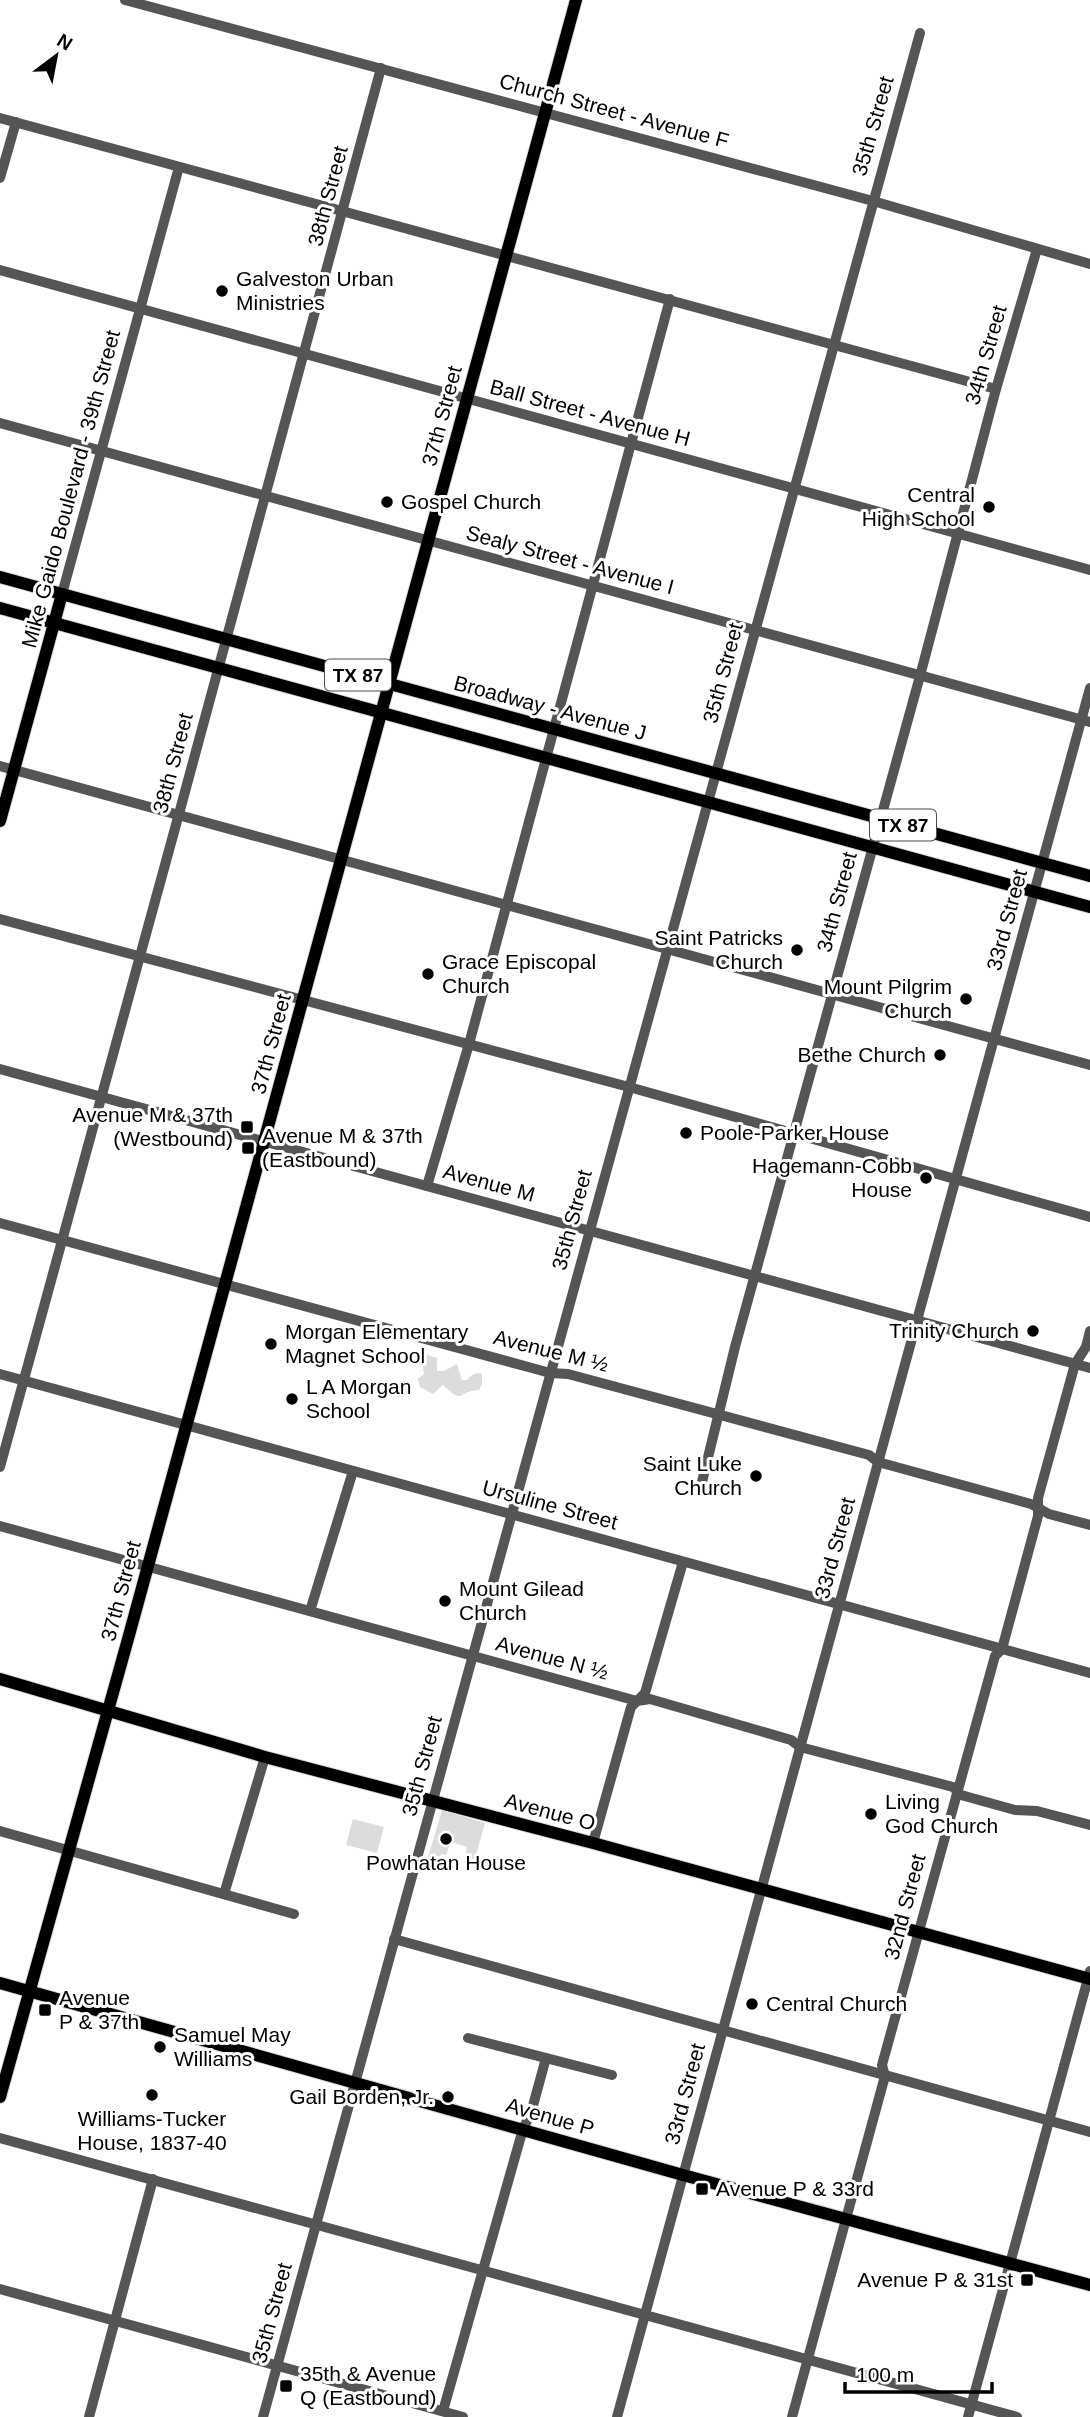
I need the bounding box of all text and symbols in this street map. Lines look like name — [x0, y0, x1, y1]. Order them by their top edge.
north arrow — [21, 21, 91, 91]
text: N — [53, 29, 76, 55]
street label: Church Street - Avenue F — [497, 69, 731, 152]
street label: 35th Street — [847, 73, 898, 178]
street label: 38th Street — [303, 143, 352, 248]
place label: Galveston Urban Ministries — [236, 267, 394, 314]
marker: Galveston Urban Ministries — [214, 283, 230, 299]
street label: 34th Street — [960, 302, 1011, 407]
street label: Mike Gaido Boulevard - 39th Street — [17, 327, 124, 650]
street label: 37th Street — [417, 363, 466, 468]
street label: Ball Street - Avenue H — [488, 375, 693, 450]
place label: Central High School — [862, 483, 975, 530]
place label: Gospel Church — [401, 490, 541, 513]
marker: Gospel Church — [379, 494, 395, 510]
marker: Central High School — [981, 499, 997, 515]
street label: Sealy Street - Avenue I — [464, 521, 677, 598]
street label: 35th Street — [698, 620, 747, 725]
road number: TX 87 — [325, 660, 391, 690]
street label: Broadway - Avenue J — [451, 671, 649, 744]
street label: 38th Street — [148, 710, 197, 815]
road number: TX 87 — [870, 810, 936, 840]
street label: 34th Street — [812, 849, 861, 954]
street label: 33rd Street — [982, 867, 1031, 973]
place label: Saint Patricks Church — [655, 926, 783, 973]
marker: Saint Patricks Church — [789, 942, 805, 958]
place label: Grace Episcopal Church — [442, 950, 596, 997]
marker: Grace Episcopal Church — [420, 966, 436, 982]
place label: Mount Pilgrim Church — [824, 975, 952, 1022]
street label: 37th Street — [246, 991, 295, 1096]
marker: Mount Pilgrim Church — [958, 991, 974, 1007]
place label: Bethe Church — [798, 1043, 926, 1066]
marker: Bethe Church — [932, 1047, 948, 1063]
place label: Avenue M & 37th (Westbound) — [72, 1103, 233, 1150]
marker: Avenue M & 37th (Westbound) — [239, 1119, 255, 1135]
place label: Poole-Parker House — [700, 1121, 889, 1144]
place label: Avenue M & 37th (Eastbound) — [262, 1124, 423, 1171]
marker: Poole-Parker House — [678, 1125, 694, 1141]
marker: Avenue M & 37th (Eastbound) — [240, 1140, 256, 1156]
place label: Hagemann-Cobb House — [752, 1154, 912, 1201]
street label: Avenue M — [441, 1159, 538, 1206]
street label: 35th Street — [547, 1167, 596, 1272]
marker: Hagemann-Cobb House — [918, 1170, 934, 1186]
place label: Trinity Church — [889, 1319, 1019, 1342]
place label: Morgan Elementary Magnet School — [285, 1320, 469, 1367]
marker: Trinity Church — [1025, 1323, 1041, 1339]
street label: Avenue M ½ — [491, 1325, 611, 1376]
marker: Morgan Elementary Magnet School — [263, 1336, 279, 1352]
place label: L A Morgan School — [306, 1375, 411, 1422]
marker: L A Morgan School — [284, 1391, 300, 1407]
place label: Saint Luke Church — [643, 1452, 742, 1499]
marker: Saint Luke Church — [748, 1468, 764, 1484]
street label: Ursuline Street — [480, 1475, 620, 1534]
street label: 33rd Street — [810, 1495, 859, 1601]
street label: 37th Street — [96, 1538, 145, 1643]
place label: Mount Gilead Church — [459, 1577, 584, 1624]
marker: Mount Gilead Church — [437, 1593, 453, 1609]
street label: Avenue N ½ — [494, 1632, 611, 1684]
street label: 35th Street — [397, 1713, 446, 1818]
street label: Avenue O — [502, 1788, 598, 1835]
place label: Living God Church — [885, 1790, 998, 1837]
marker: Living God Church — [863, 1806, 879, 1822]
marker: Powhatan House — [438, 1831, 454, 1847]
place label: Powhatan House — [366, 1851, 526, 1874]
street label: 32nd Street — [879, 1851, 930, 1962]
place label: Avenue P & 37th — [59, 1986, 139, 2033]
place label: Central Church — [766, 1992, 907, 2015]
marker: Central Church — [744, 1996, 760, 2012]
marker: Avenue P & 37th — [37, 2002, 53, 2018]
place label: Samuel May Williams — [174, 2023, 291, 2070]
marker: Samuel May Williams — [152, 2039, 168, 2055]
street label: 33rd Street — [660, 2041, 709, 2147]
place label: Gail Borden, Jr. — [289, 2085, 434, 2108]
marker: Williams-Tucker House, 1837-40 — [144, 2087, 160, 2103]
marker: Gail Borden, Jr. — [440, 2089, 456, 2105]
street label: Avenue P — [503, 2093, 597, 2140]
place label: Williams-Tucker House, 1837-40 — [77, 2107, 227, 2154]
place label: Avenue P & 33rd — [716, 2177, 874, 2200]
marker: Avenue P & 33rd — [694, 2181, 710, 2197]
street label: 35th Street — [247, 2260, 296, 2365]
place label: Avenue P & 31st — [857, 2268, 1013, 2291]
marker: Avenue P & 31st — [1019, 2272, 1035, 2288]
scale bar — [845, 2350, 992, 2394]
place label: 35th & Avenue Q (Eastbound) — [300, 2362, 437, 2409]
text: 100 m — [856, 2363, 914, 2386]
marker: 35th & Avenue Q (Eastbound) — [278, 2378, 294, 2394]

